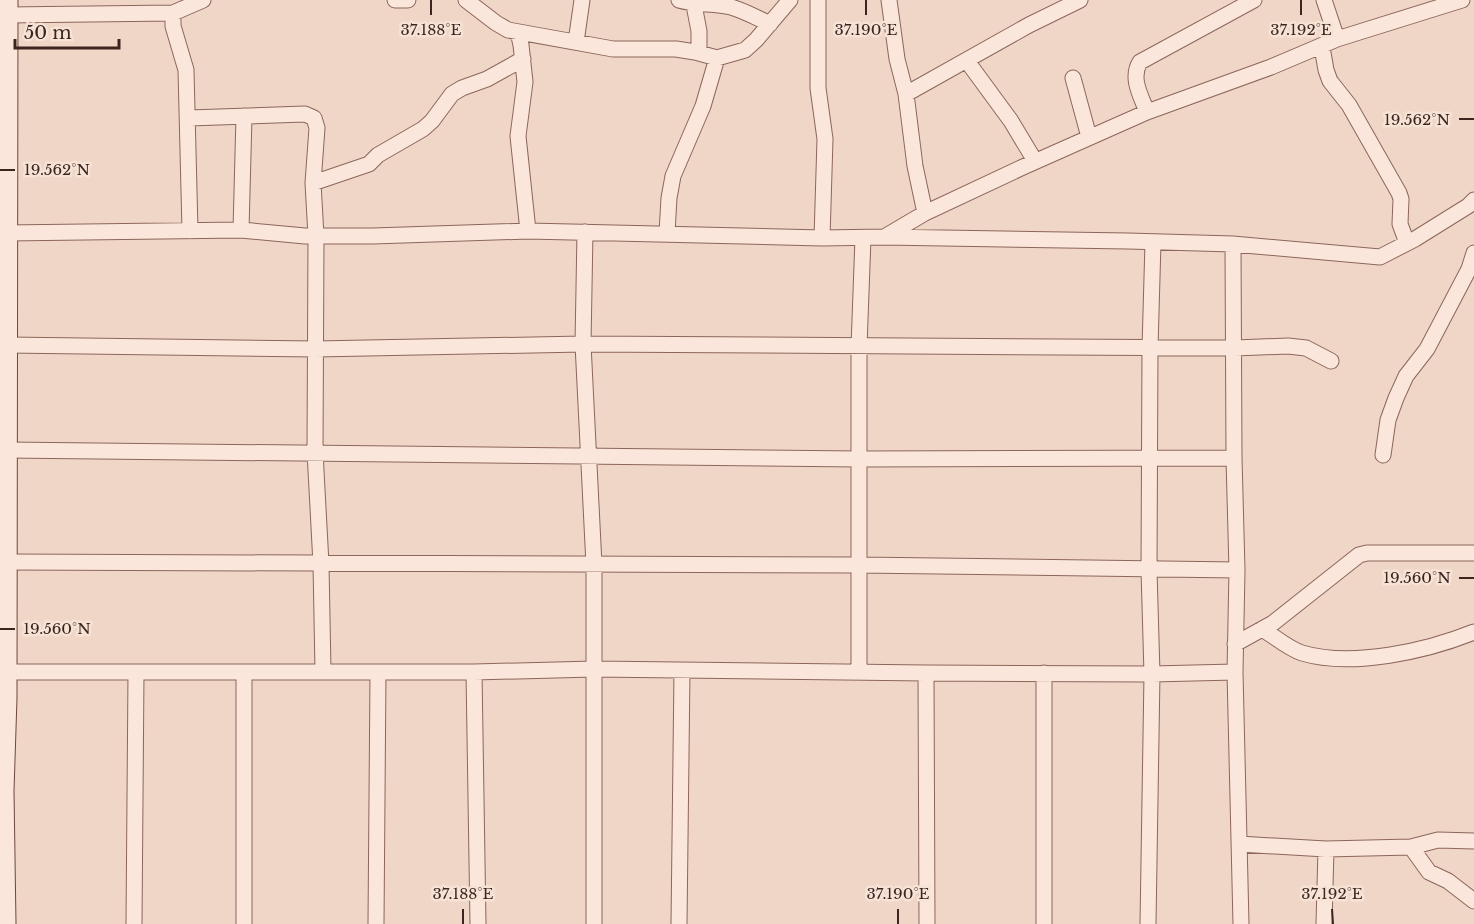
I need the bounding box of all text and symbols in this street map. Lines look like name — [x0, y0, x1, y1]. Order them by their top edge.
scale bar — [15, 12, 118, 50]
text: 37.188°E — [401, 20, 462, 39]
text: 37.190°E — [835, 20, 898, 39]
text: 37.192°E — [1270, 20, 1332, 39]
text: 50 m — [24, 22, 72, 44]
text: 19.562°N — [1384, 110, 1450, 129]
text: 19.562°N — [24, 160, 90, 179]
text: 19.560°N — [1383, 568, 1451, 587]
text: 19.560°N — [23, 619, 91, 638]
text: 37.188°E — [433, 884, 494, 903]
text: 37.190°E — [867, 884, 930, 903]
text: 37.192°E — [1301, 884, 1363, 903]

